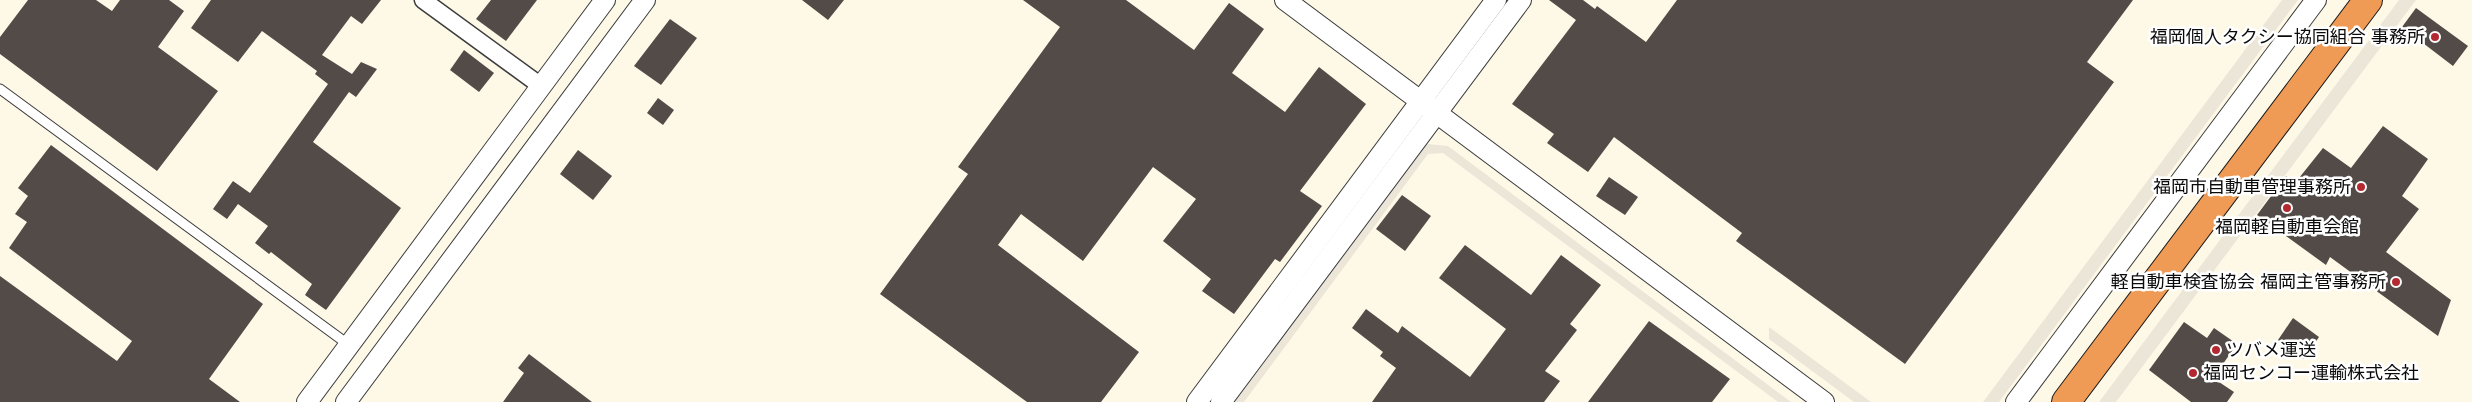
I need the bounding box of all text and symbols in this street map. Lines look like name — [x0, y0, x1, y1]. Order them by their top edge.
place label: 福岡個人タクシー協同組合 事務所 — [2150, 26, 2425, 48]
marker: 福岡個人タクシー協同組合 事務所 — [2429, 31, 2441, 43]
place label: 福岡市自動車管理事務所 — [2153, 176, 2351, 198]
marker: 福岡市自動車管理事務所 — [2355, 181, 2367, 193]
marker: 福岡軽自動車会館 — [2281, 202, 2293, 214]
place label: 福岡軽自動車会館 — [2215, 216, 2359, 238]
place label: 軽自動車検査協会 福岡主管事務所 — [2111, 271, 2386, 293]
marker: 軽自動車検査協会 福岡主管事務所 — [2390, 276, 2402, 288]
place label: ツバメ運送 — [2226, 339, 2316, 361]
marker: ツバメ運送 — [2210, 344, 2222, 356]
place label: 福岡センコー運輸株式会社 — [2203, 362, 2419, 384]
marker: 福岡センコー運輸株式会社 — [2187, 367, 2199, 379]

